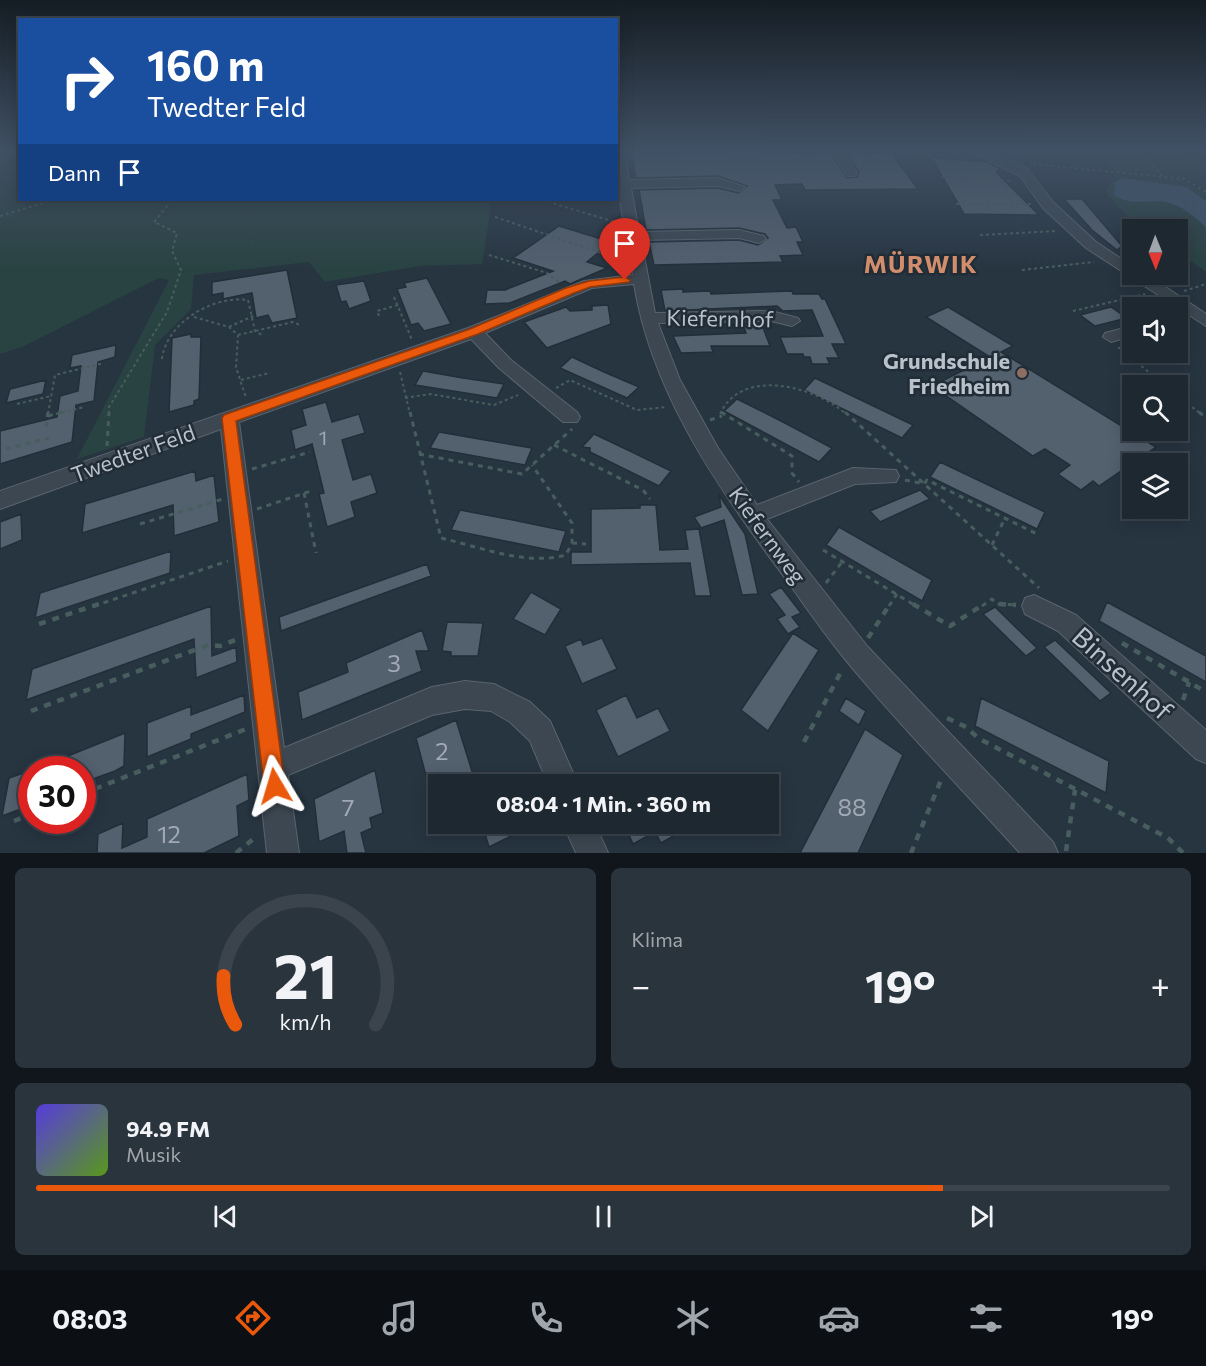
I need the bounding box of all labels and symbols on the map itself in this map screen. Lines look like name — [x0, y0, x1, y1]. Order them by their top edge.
pin — [599, 218, 650, 280]
north arrow — [1122, 219, 1188, 285]
district label: MÜRWIK — [864, 249, 978, 278]
street label: Kiefernhof — [666, 304, 774, 332]
place label: Grundschule Friedheim — [883, 347, 1010, 399]
marker: Grundschule Friedheim — [1015, 366, 1029, 380]
street label: Twedter Feld — [67, 418, 199, 488]
house number: 1 — [319, 425, 327, 449]
street label: Kiefernweg — [724, 481, 812, 589]
street label: Binsenhof — [1066, 619, 1180, 727]
house number: 3 — [387, 648, 401, 677]
house number: 2 — [435, 736, 449, 765]
position arrow — [243, 754, 307, 818]
speed limit sign: 30 — [18, 756, 96, 834]
house number: 7 — [342, 792, 354, 821]
house number: 88 — [837, 792, 867, 821]
house number: 12 — [157, 819, 181, 848]

